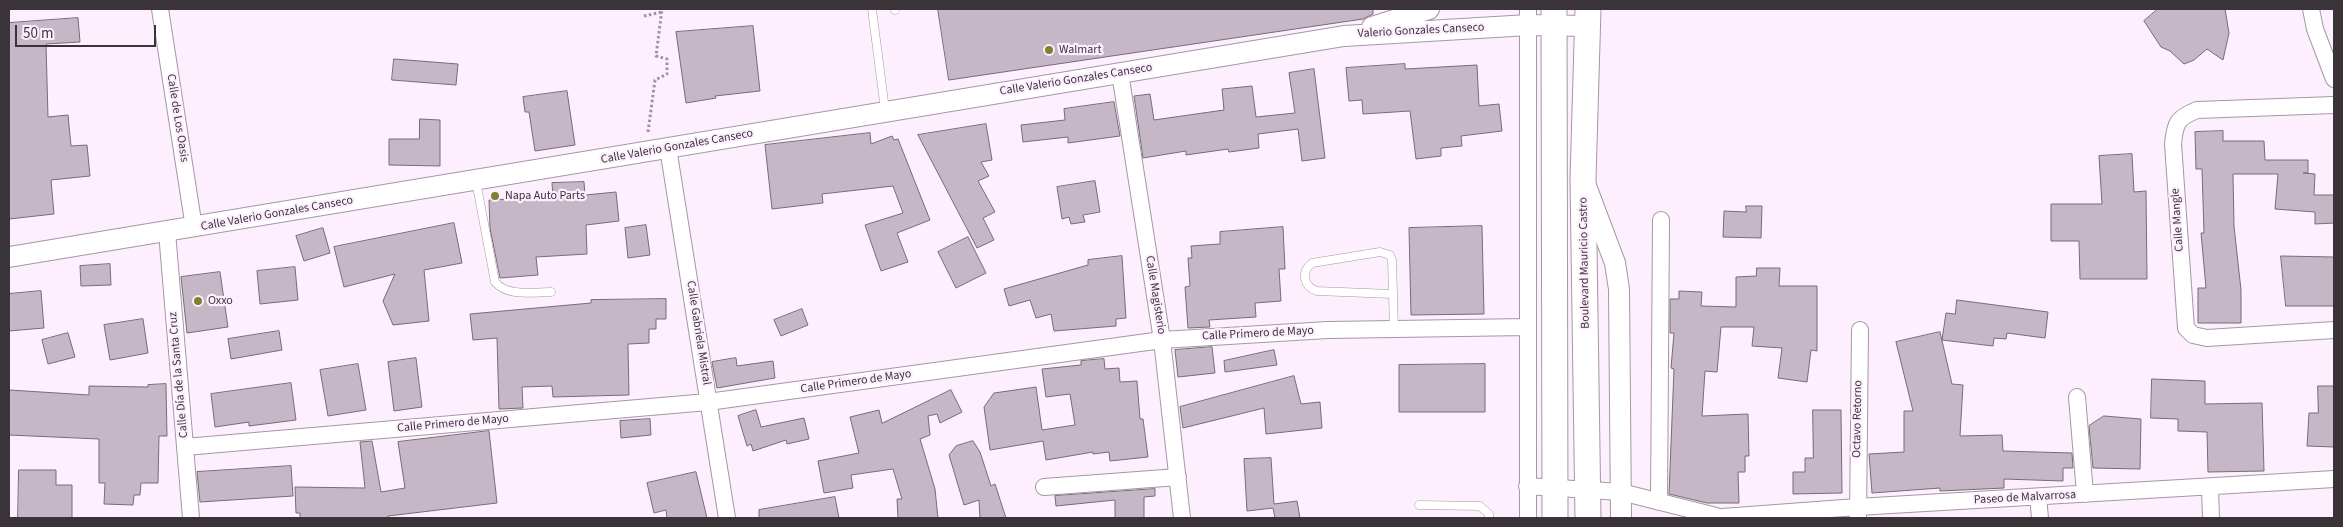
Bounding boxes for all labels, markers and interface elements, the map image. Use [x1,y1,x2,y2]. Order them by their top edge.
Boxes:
scale bar [18,15,159,47]
street label: Valerio Gonzales Canseco [1357,20,1485,42]
text: 50 m [23,23,53,44]
place label: Walmart [1059,43,1102,57]
marker: Walmart [1043,44,1055,56]
street label: Calle Valerio Gonzales Canseco [999,61,1153,99]
street label: Calle de Los Oasis [163,73,191,163]
street label: Calle Valerio Gonzales Canseco [600,127,754,167]
street label: Calle Mangle [2169,188,2187,252]
place label: Napa Auto Parts [505,189,585,203]
marker: Napa Auto Parts [489,190,501,202]
street label: Calle Valerio Gonzales Canseco [200,194,354,234]
street label: Boulevard Mauricio Castro [1577,197,1593,329]
street label: Calle Magisterio [1142,255,1168,335]
street label: Calle Gabriela Mistral [683,280,713,386]
place label: Oxxo [208,294,233,308]
marker: Oxxo [192,295,204,307]
street label: Calle Día de la Santa Cruz [166,311,192,439]
street label: Calle Primero de Mayo [1202,324,1314,344]
street label: Calle Primero de Mayo [800,367,912,397]
street label: Octavo Retorno [1850,380,1866,458]
street label: Calle Primero de Mayo [397,412,509,436]
street label: Paseo de Malvarrosa [1974,488,2076,508]

